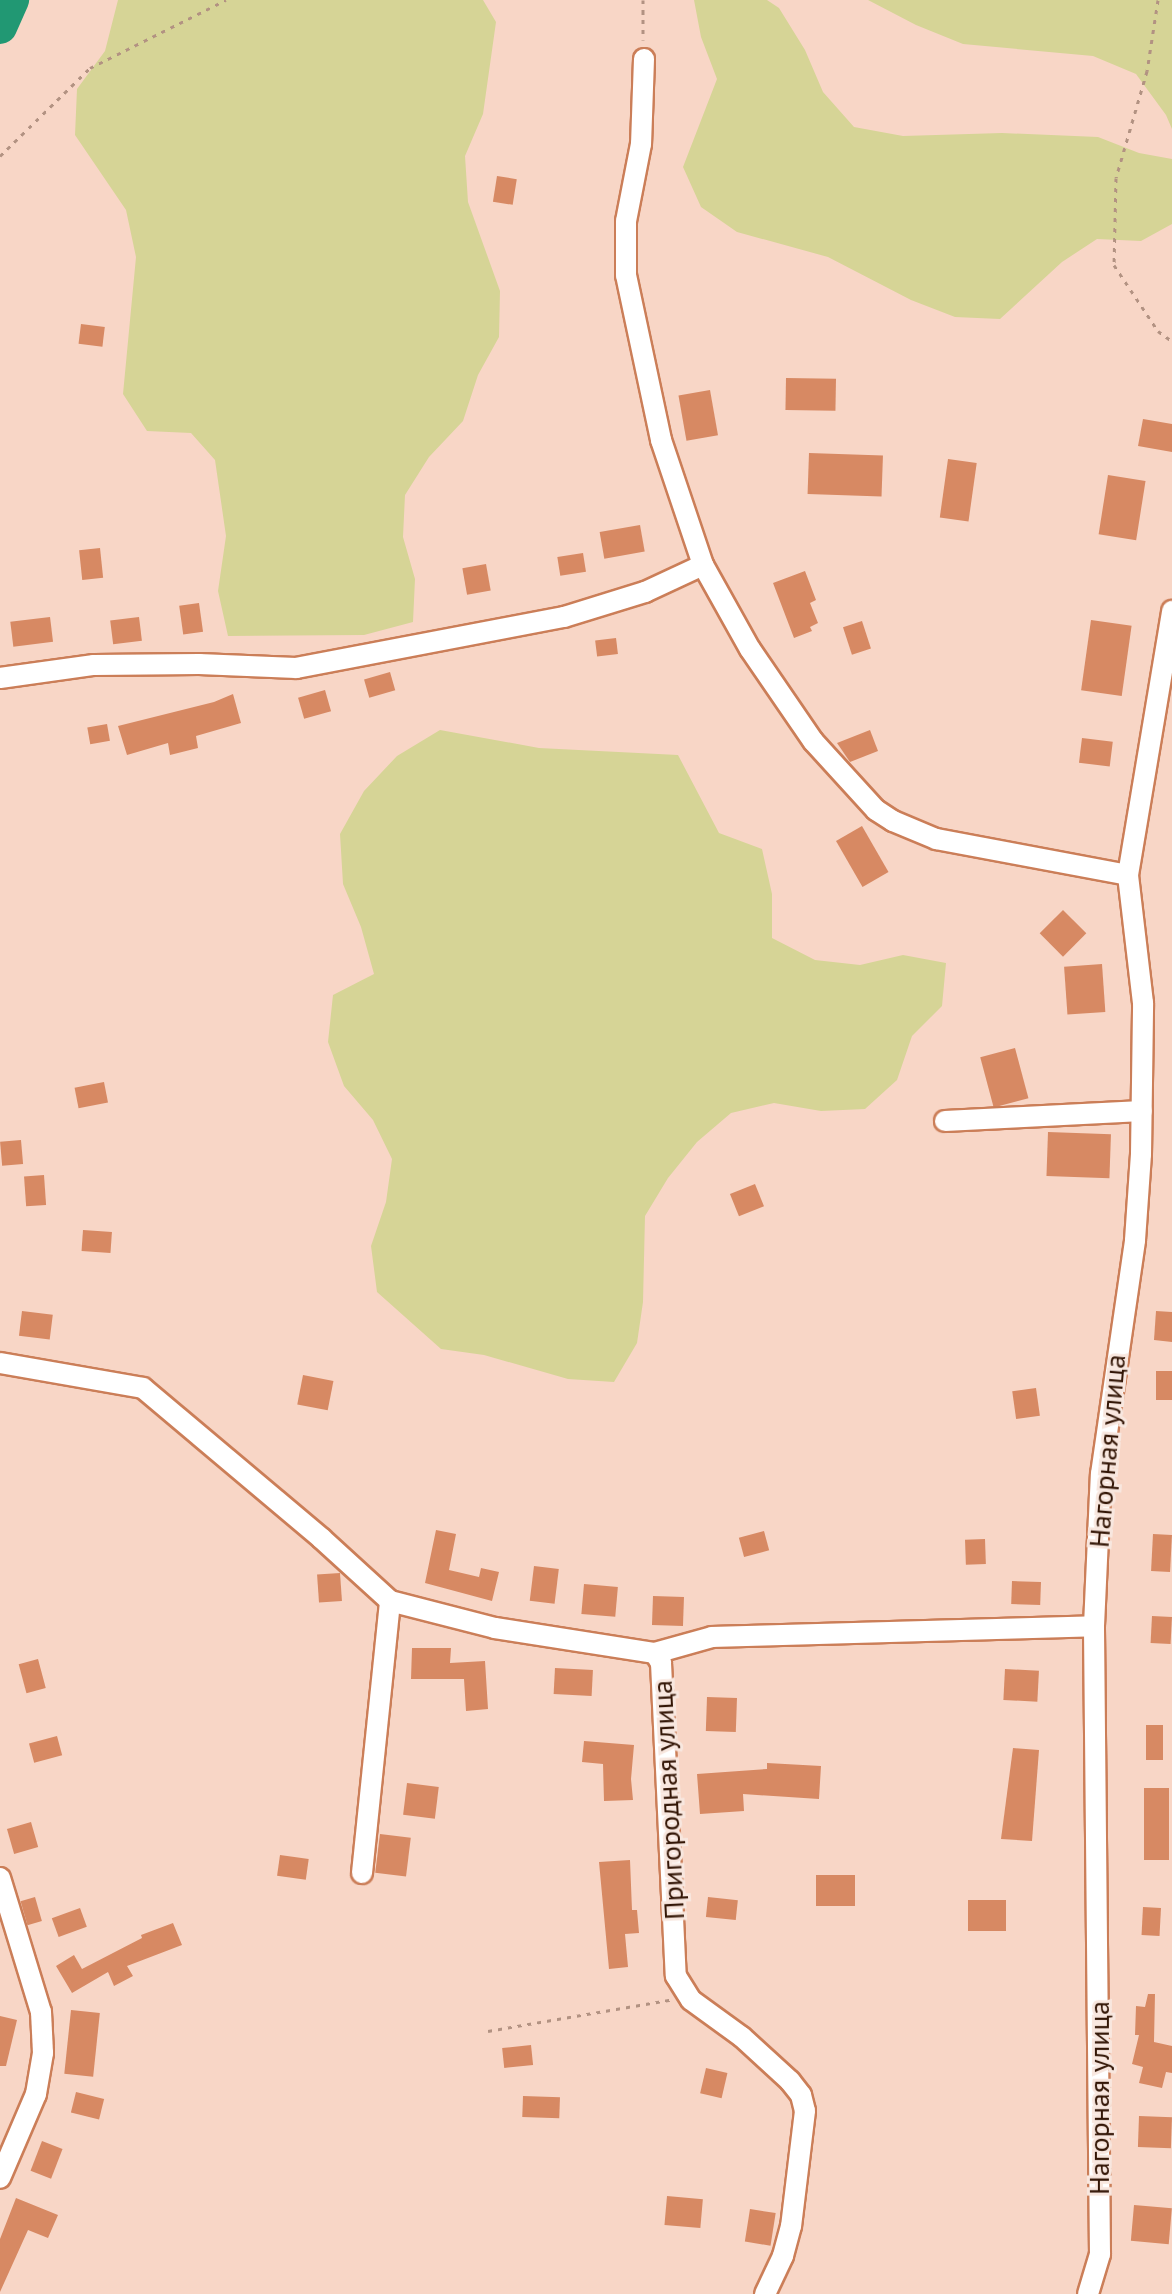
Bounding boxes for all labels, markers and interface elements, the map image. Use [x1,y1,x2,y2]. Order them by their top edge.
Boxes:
street label: Нагорная улица [1082,1353,1132,1549]
street label: Пригородная улица [645,1679,691,1921]
street label: Нагорная улица [1082,2001,1116,2195]

